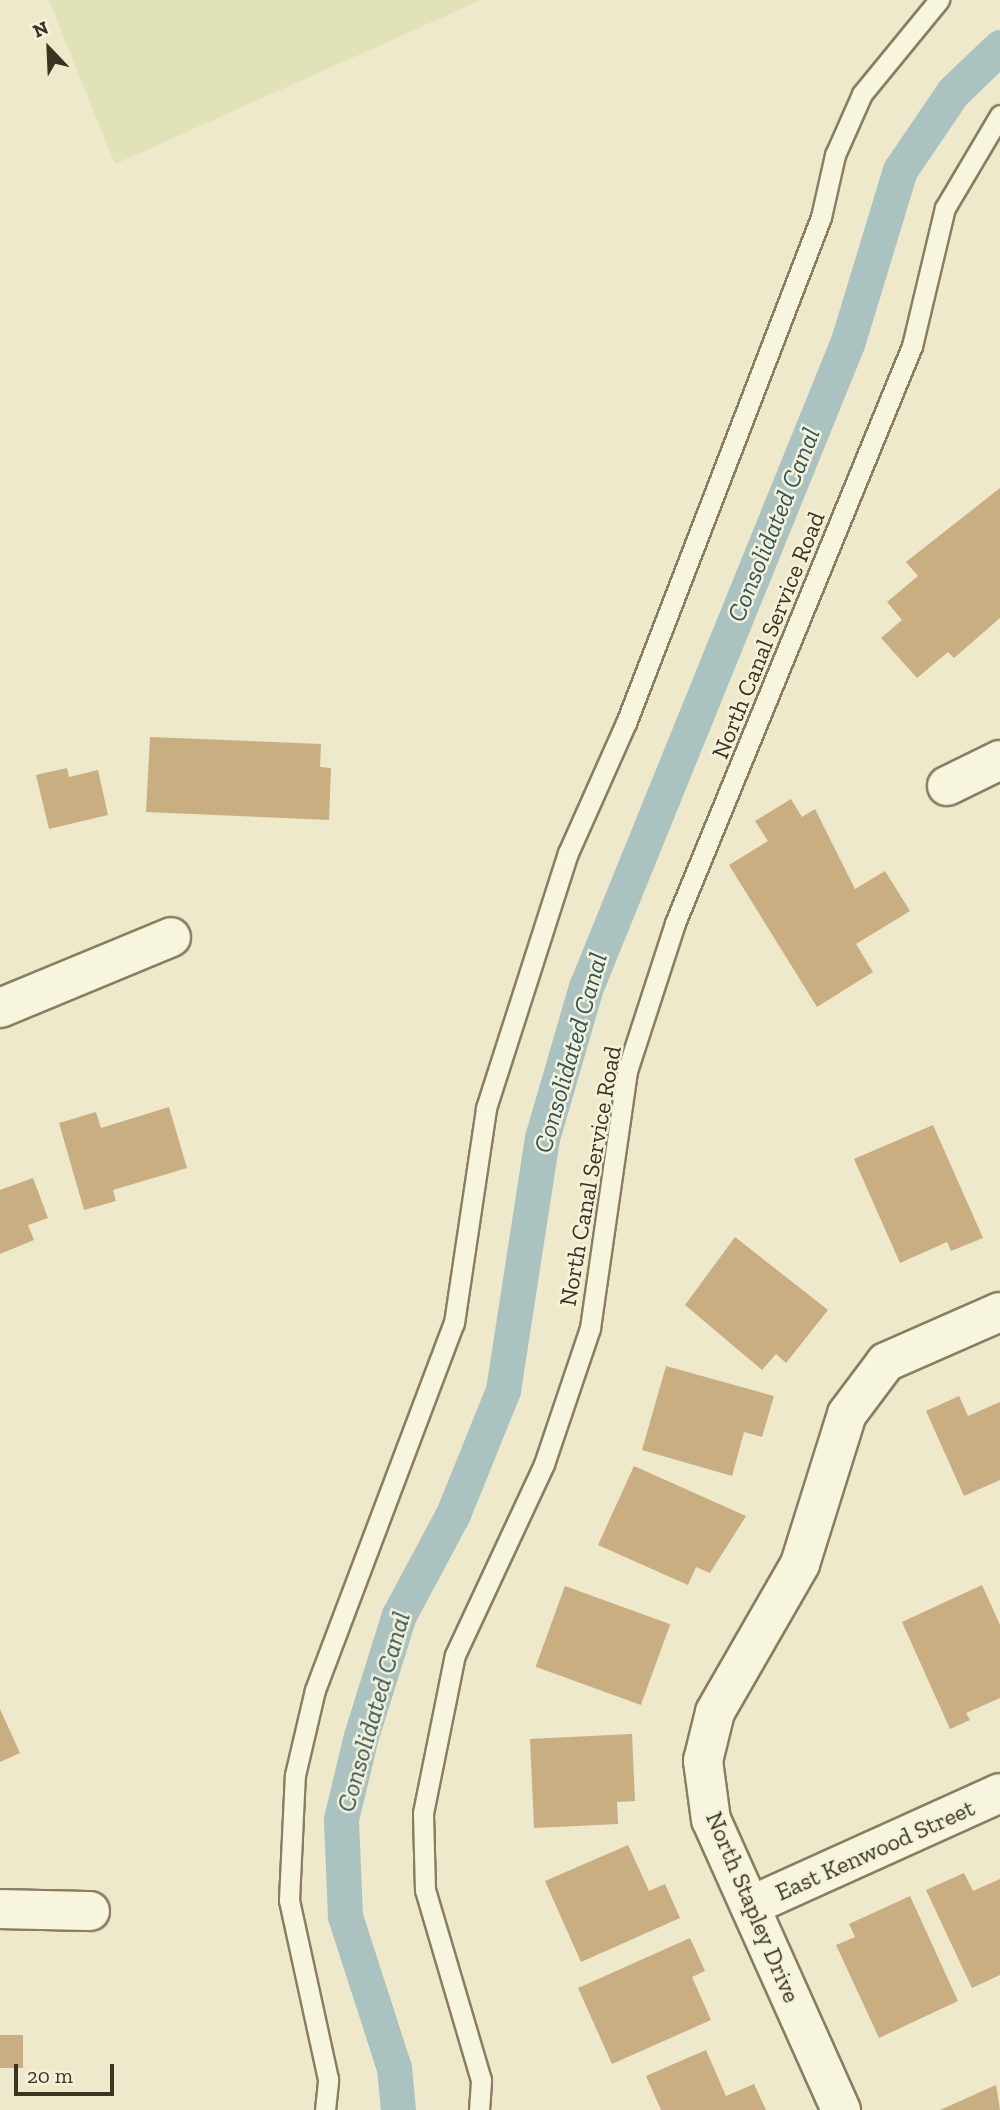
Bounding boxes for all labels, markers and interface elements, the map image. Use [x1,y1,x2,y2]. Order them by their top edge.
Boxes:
north arrow [14,14,84,84]
text: N [29,16,52,43]
water label: Consolidated Canal [721,423,827,627]
street label: North Canal Service Road [705,507,831,763]
water label: Consolidated Canal [528,949,614,1157]
street label: North Canal Service Road [553,1043,627,1309]
water label: Consolidated Canal [331,1608,417,1816]
street label: East Kenwood Street [771,1793,979,1907]
street label: North Stapley Drive [700,1807,806,2007]
scale bar [18,2050,117,2094]
text: 20 m [27,2063,73,2088]

